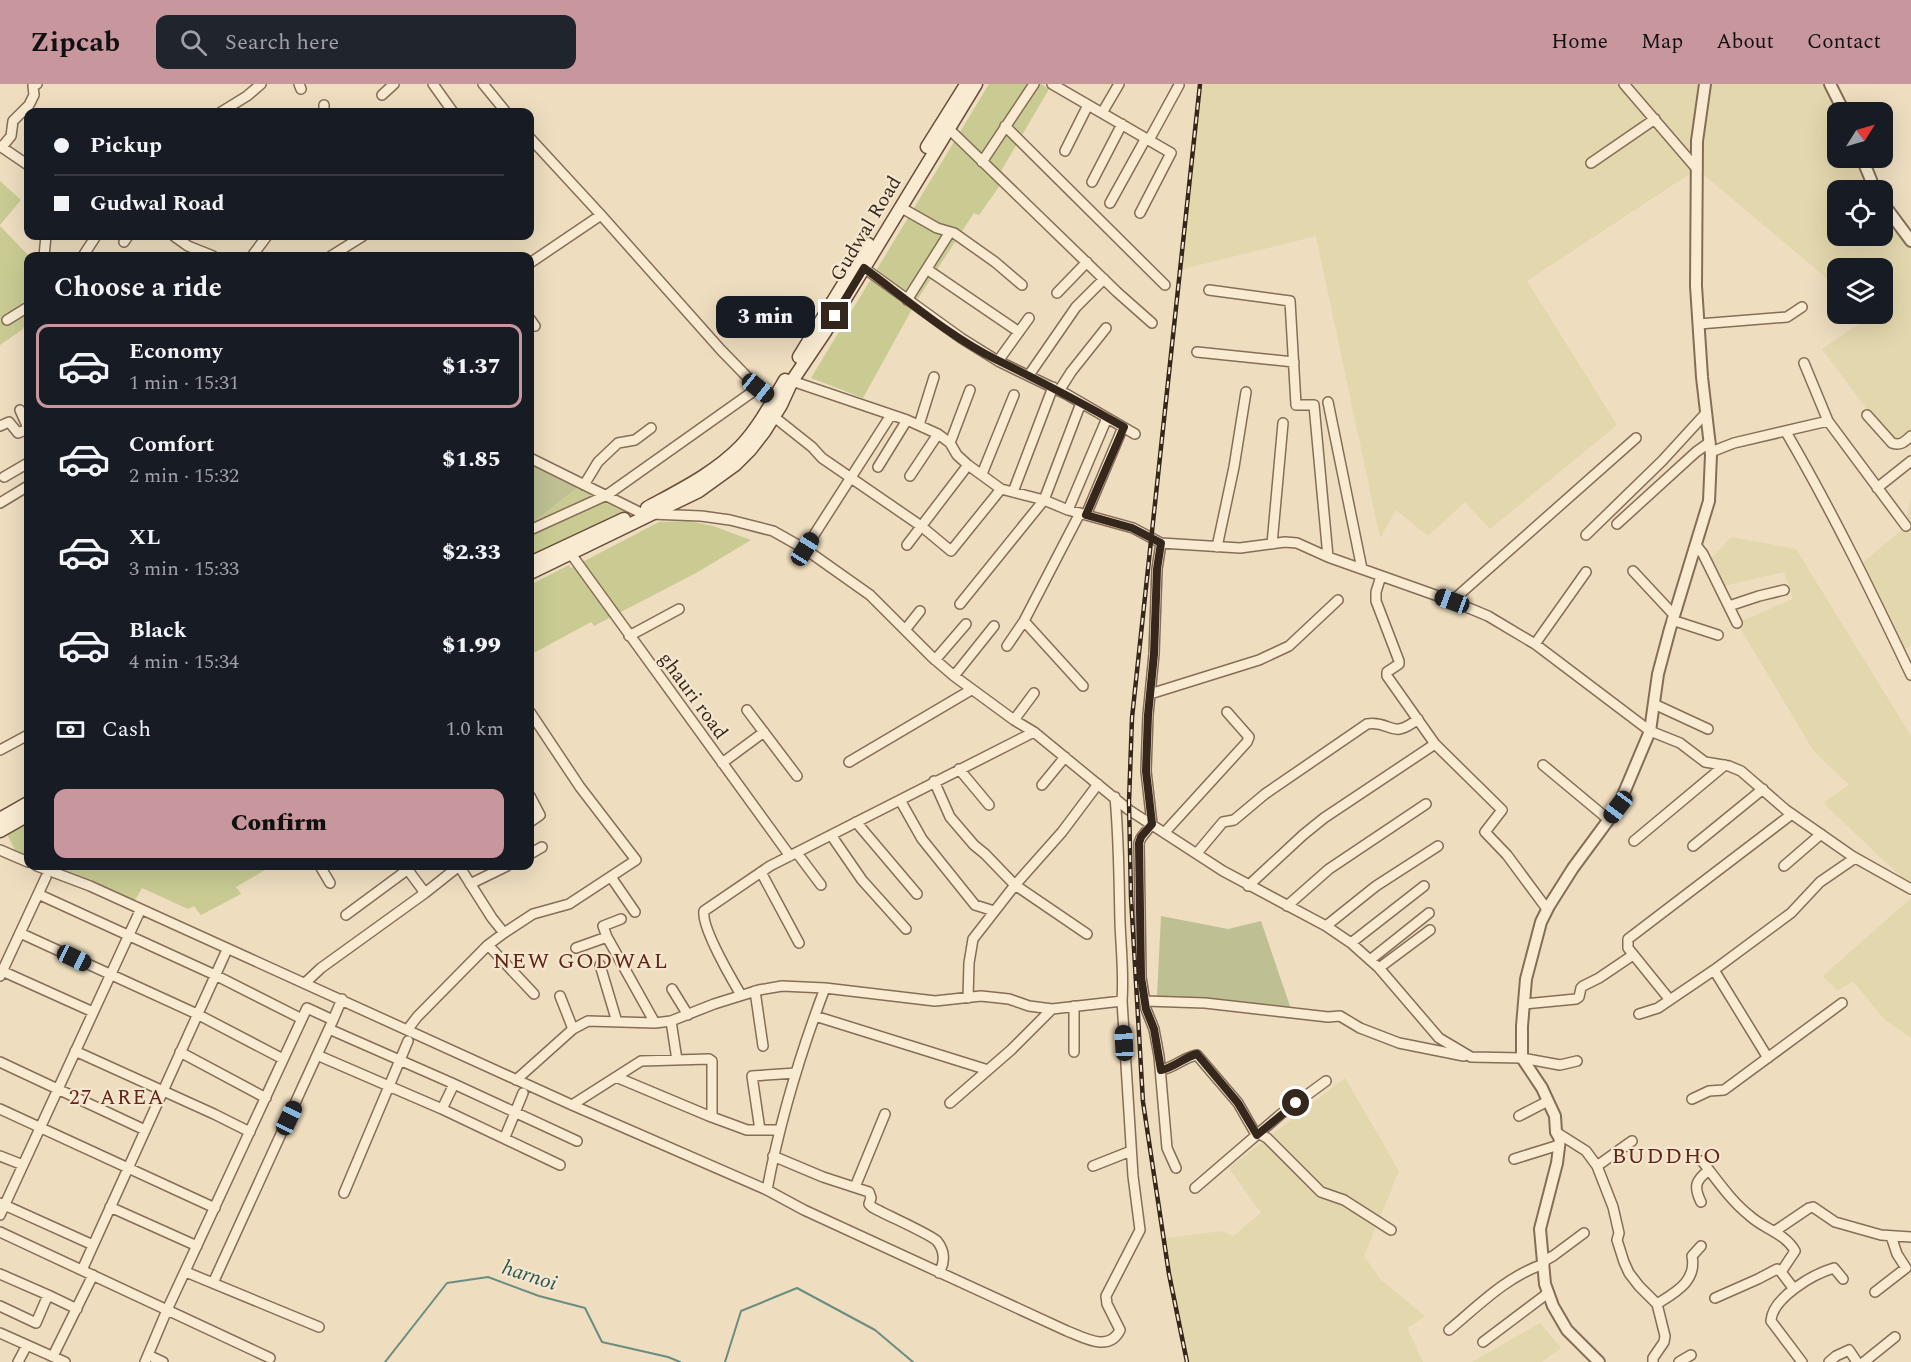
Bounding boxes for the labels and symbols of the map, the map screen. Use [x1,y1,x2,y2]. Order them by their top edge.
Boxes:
north arrow [1827,102,1893,168]
street label: Gudwal Road [822,170,909,287]
callout: 3 min [715,295,814,337]
route end [821,302,848,329]
car [738,370,778,406]
car [788,529,822,569]
car [1432,586,1472,616]
street label: ghauri road [651,645,735,746]
car [1600,787,1636,827]
car [54,942,94,974]
district label: NEW GODWAL [493,945,669,978]
car [1114,1025,1134,1061]
district label: 27 AREA [69,1082,165,1114]
route start [1282,1089,1309,1116]
car [273,1098,305,1138]
district label: BUDDHO [1612,1140,1722,1173]
water label: harnoi [498,1252,561,1300]

